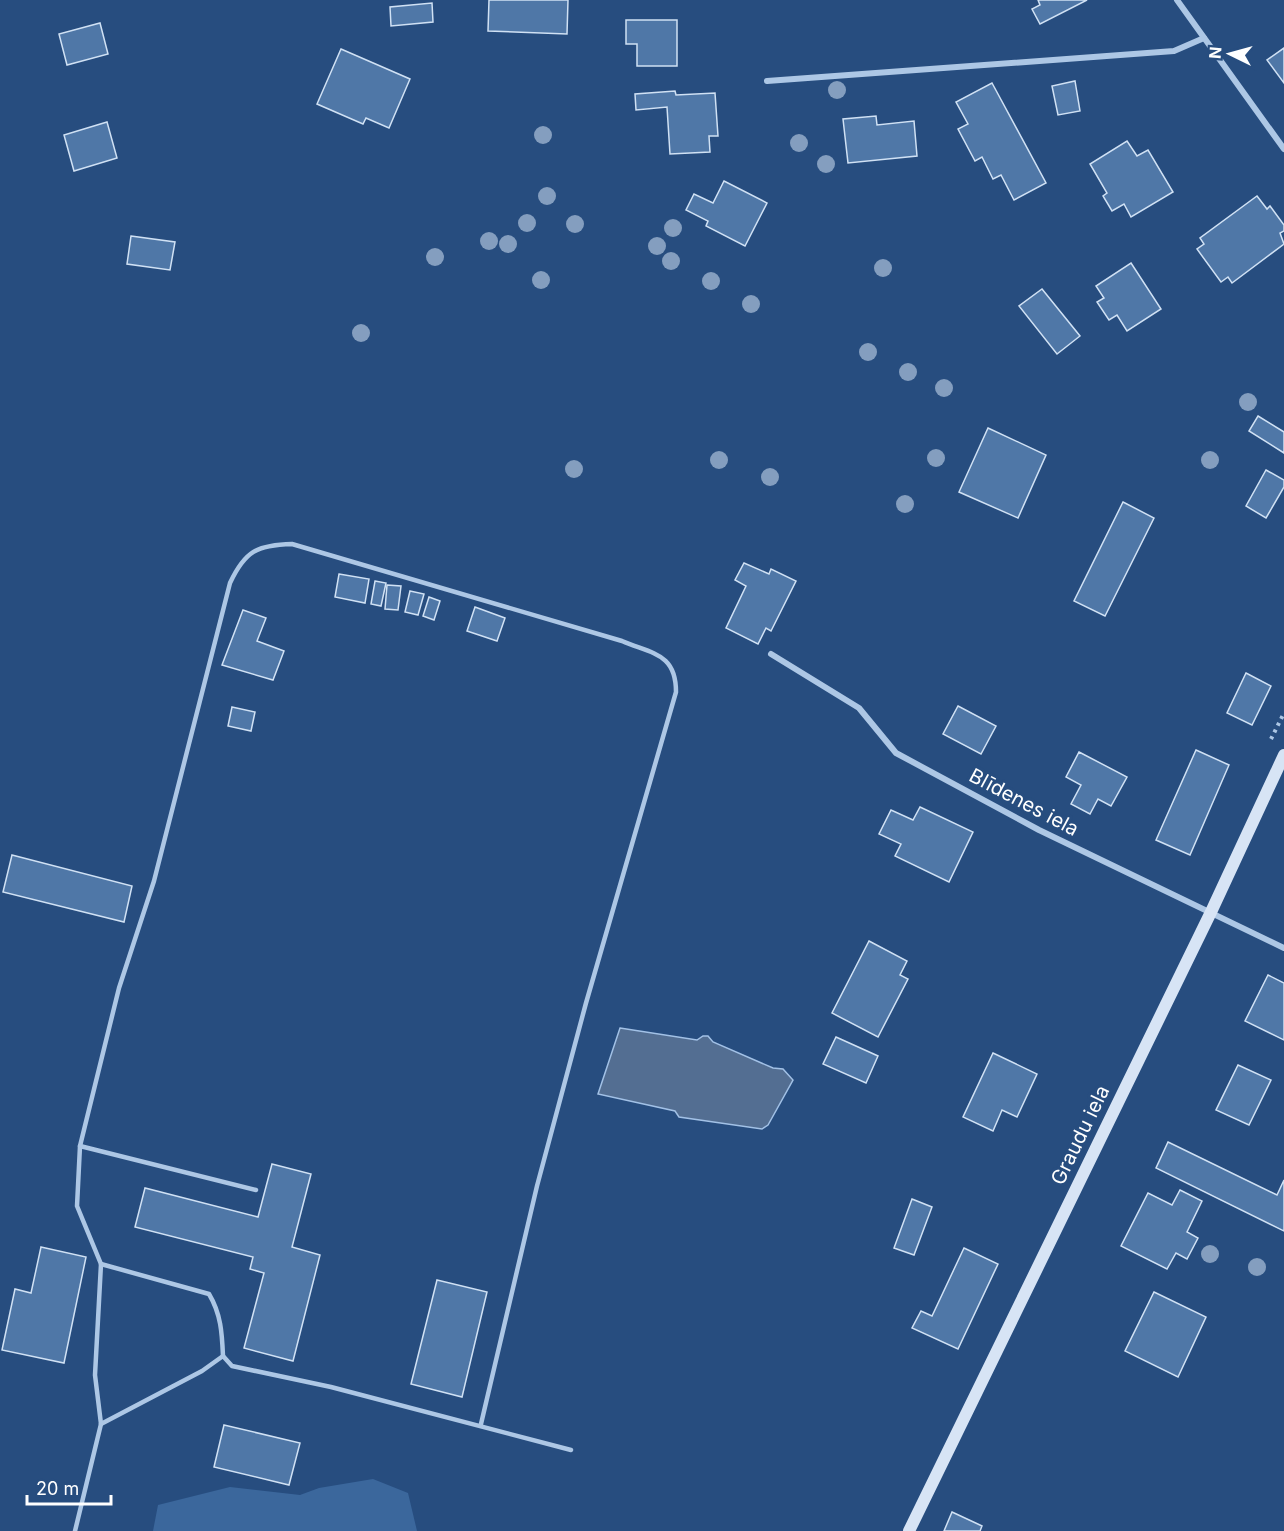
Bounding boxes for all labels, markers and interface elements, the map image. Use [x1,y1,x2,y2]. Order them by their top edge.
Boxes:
north arrow [1200,24,1260,84]
text: N [1205,46,1226,60]
street label: Blīdenes iela [965,763,1083,841]
street label: Graudu iela [1046,1081,1114,1189]
scale bar [27,1468,111,1506]
text: 20 m [36,1478,79,1499]

